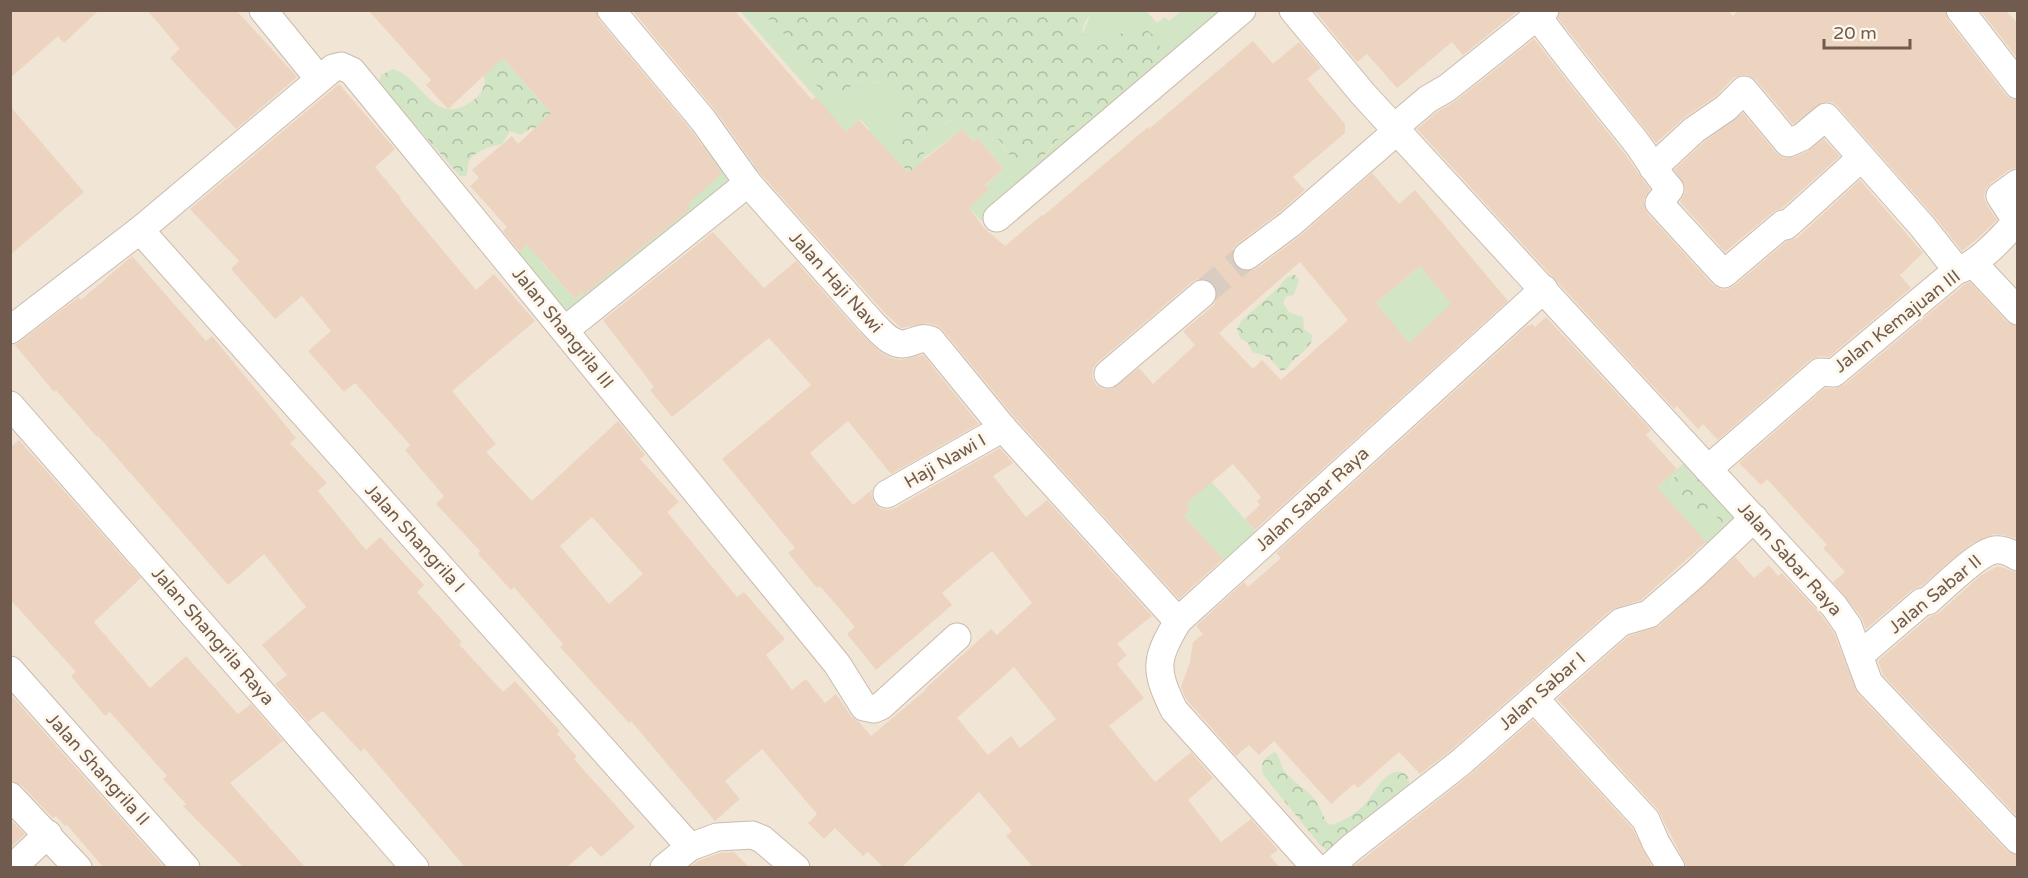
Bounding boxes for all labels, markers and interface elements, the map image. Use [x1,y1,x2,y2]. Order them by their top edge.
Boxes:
scale bar [1824,12,1910,50]
text: 20 m [1833,22,1877,44]
street label: Jalan Haji Nawi [785,227,887,337]
street label: Jalan Shangrila III [508,263,618,393]
street label: Jalan Kemajuan III [1829,265,1965,377]
street label: Haji Nawi I [900,429,990,493]
street label: Jalan Sabar Raya [1251,442,1373,556]
street label: Jalan Shangrila I [360,479,470,597]
street label: Jalan Sabar Raya [1733,498,1847,620]
street label: Jalan Sabar II [1884,550,1986,638]
street label: Jalan Shangrila Raya [147,562,279,710]
street label: Jalan Sabar I [1494,647,1590,735]
street label: Jalan Shangrila II [42,708,154,830]

